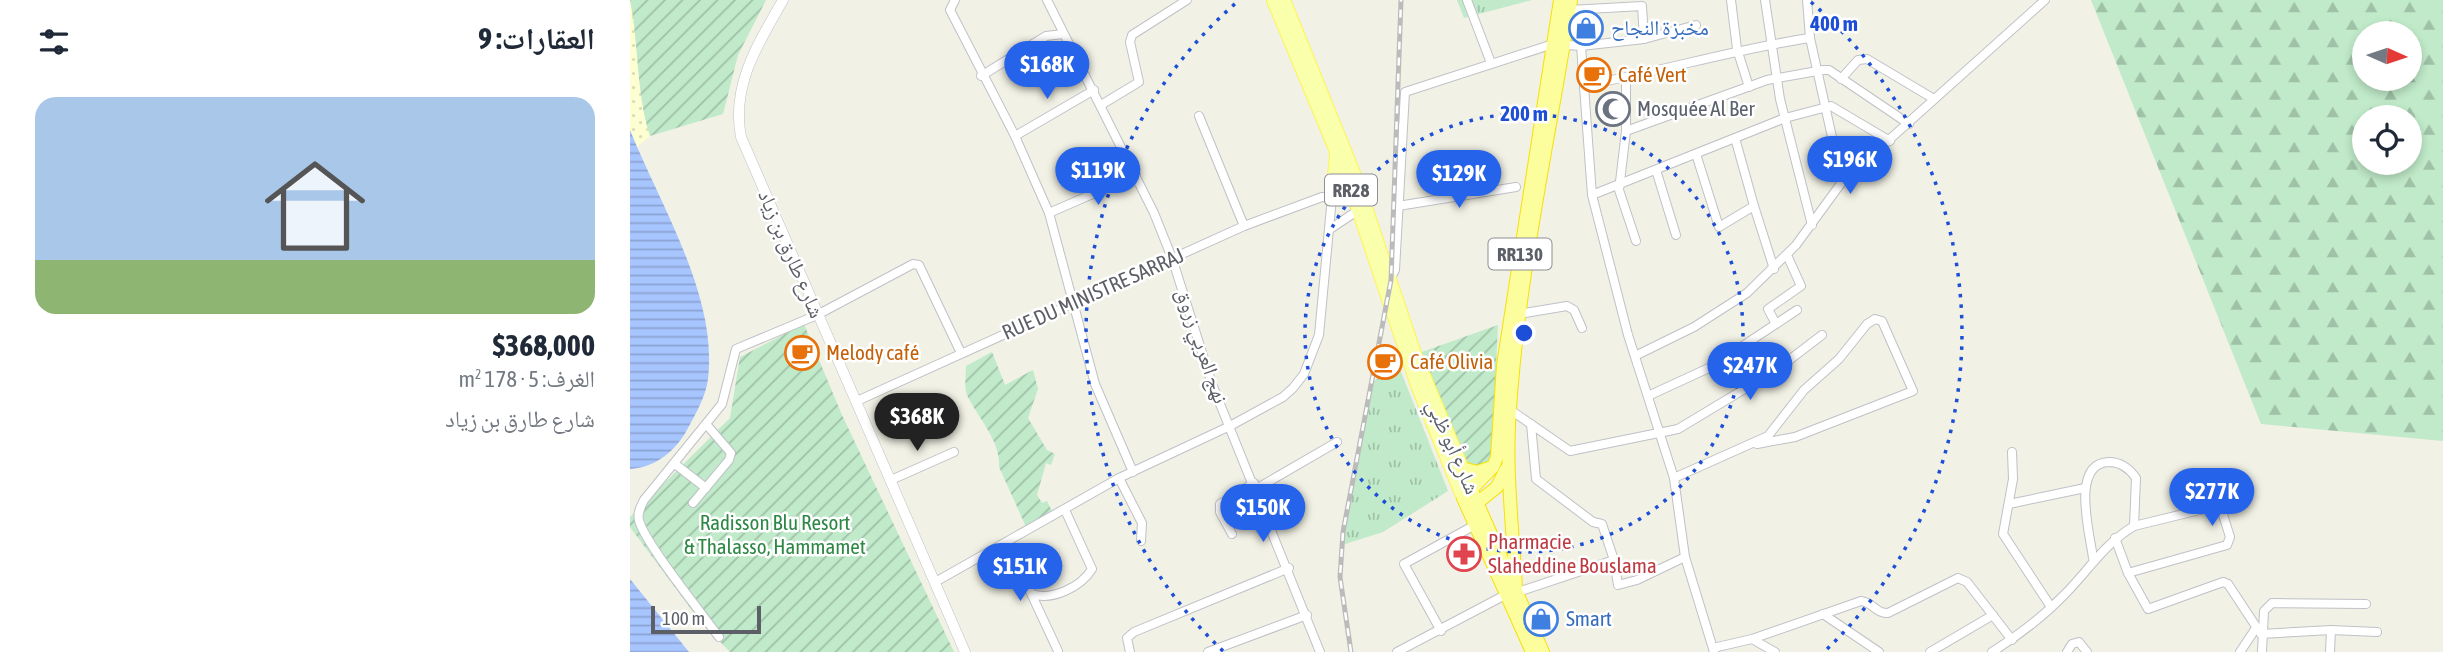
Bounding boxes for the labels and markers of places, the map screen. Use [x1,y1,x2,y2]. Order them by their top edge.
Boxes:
shop icon: مخبزة النجاح [1567,9,1605,47]
place label: مخبزة النجاح [1611,15,1709,41]
pin: $168K [998,42,1096,101]
cafe icon: Café Vert [1575,56,1613,94]
place label: Café Vert [1618,62,1687,86]
mosque icon: Mosquée Al Ber [1594,90,1632,128]
place label: Mosquée Al Ber [1637,96,1756,120]
pin: $196K [1801,136,1899,196]
pin: $119K [1049,148,1147,207]
pin: $129K [1410,150,1508,210]
centre of rings [1512,321,1536,345]
cafe icon: Melody café [783,334,821,372]
place label: Melody café [826,340,919,364]
pin: $247K [1701,342,1799,402]
cafe icon: Café Olivia [1366,343,1404,381]
place label: Café Olivia [1410,349,1493,373]
pin: $368K [868,393,966,453]
pin: $277K [2163,468,2261,528]
pin: $150K [1214,484,1312,544]
place label: Pharmacie Slaheddine Bouslama [1488,529,1657,577]
pharmacy icon: Pharmacie Slaheddine Bouslama [1445,535,1483,573]
pin: $151K [971,544,1069,603]
shop icon: Smart [1522,600,1560,638]
place label: Smart [1566,606,1612,630]

